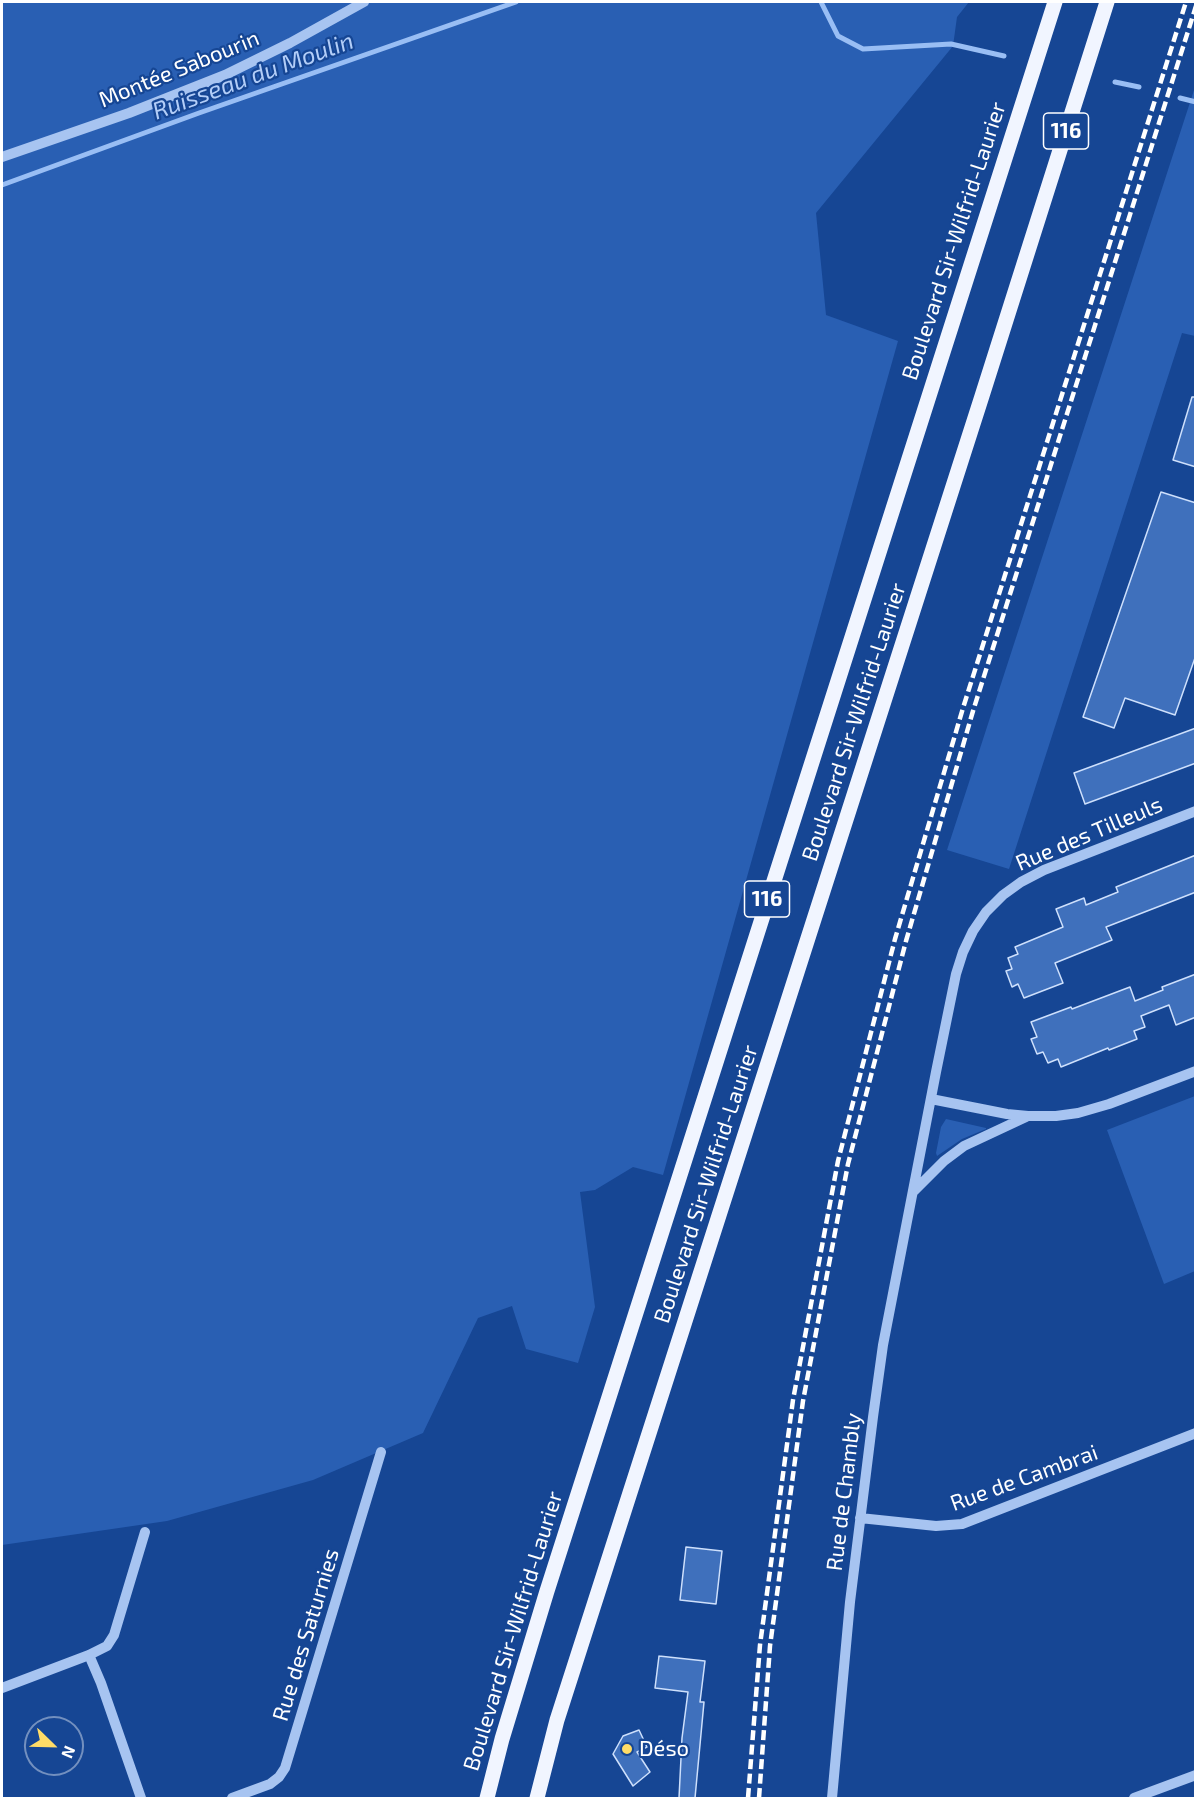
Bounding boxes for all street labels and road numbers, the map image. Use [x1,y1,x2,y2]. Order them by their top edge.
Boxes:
street label: Montée Sabourin [95,25,263,113]
street label: Boulevard Sir-Wilfrid-Laurier [897,99,1011,383]
road number: 116 [1044,113,1088,149]
street label: Boulevard Sir-Wilfrid-Laurier [797,580,911,864]
street label: Rue des Tilleuls [1012,791,1166,877]
road number: 116 [744,881,789,917]
street label: Boulevard Sir-Wilfrid-Laurier [649,1042,763,1326]
street label: Rue de Chambly [821,1411,867,1573]
street label: Rue de Cambrai [947,1439,1101,1517]
street label: Boulevard Sir-Wilfrid-Laurier [458,1488,568,1774]
street label: Rue des Saturnies [267,1546,345,1724]

